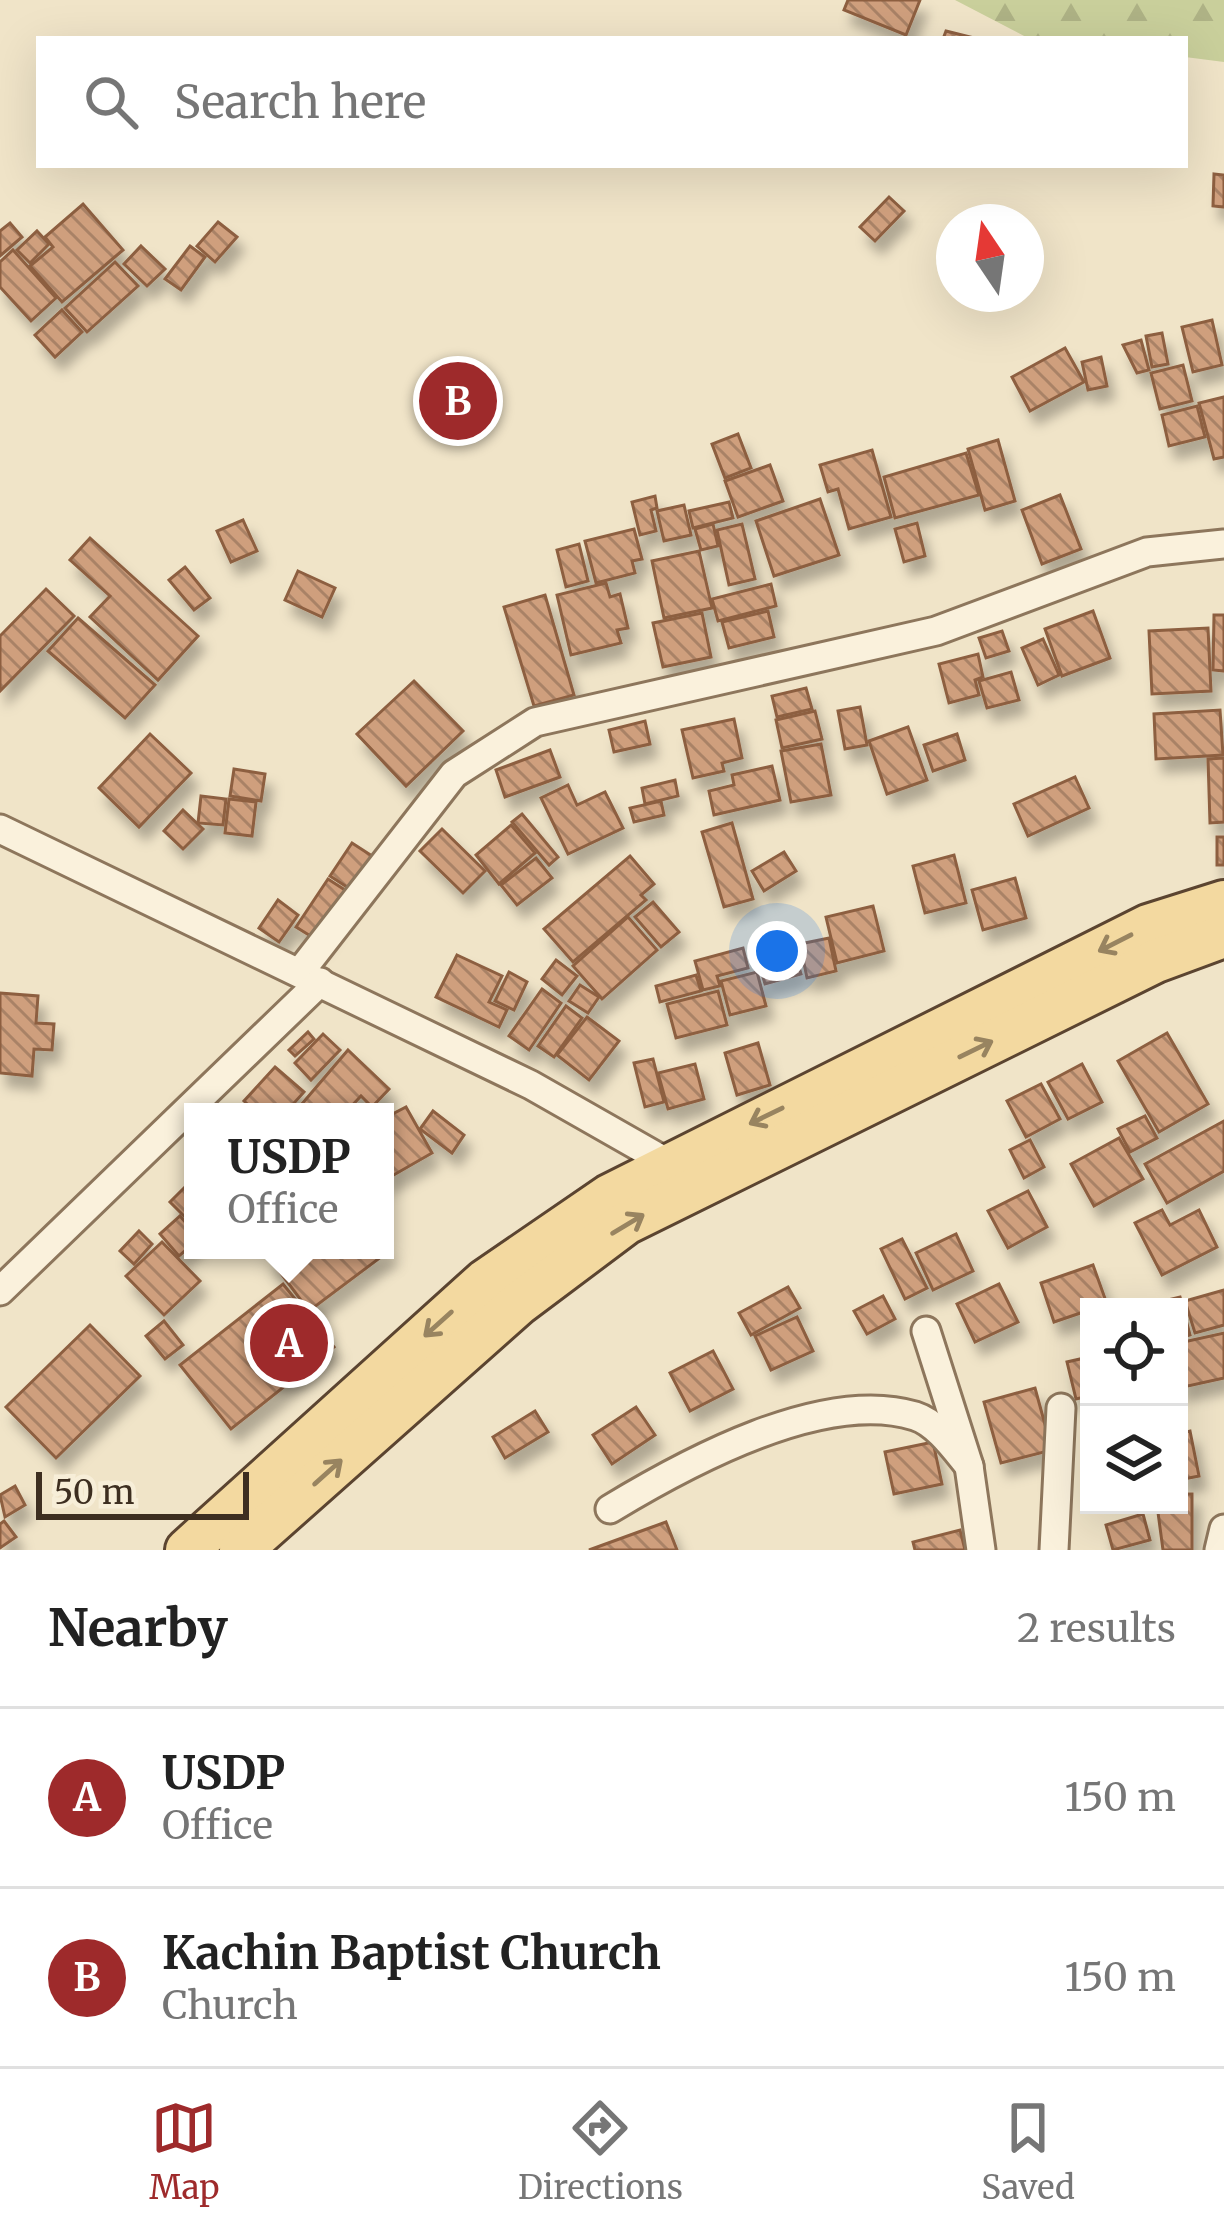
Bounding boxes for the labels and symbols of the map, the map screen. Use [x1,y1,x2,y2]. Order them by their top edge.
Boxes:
north arrow [936,204,1044,312]
pin: B [419,356,497,446]
your location [747,921,807,981]
one-way arrow [1098,933,1134,956]
one-way arrow [958,1037,994,1059]
one-way arrow [749,1106,784,1129]
one-way arrow [610,1212,644,1236]
pin: A [250,1298,328,1388]
one-way arrow [423,1310,453,1337]
one-way arrow [312,1459,343,1486]
scale bar [36,1466,249,1519]

